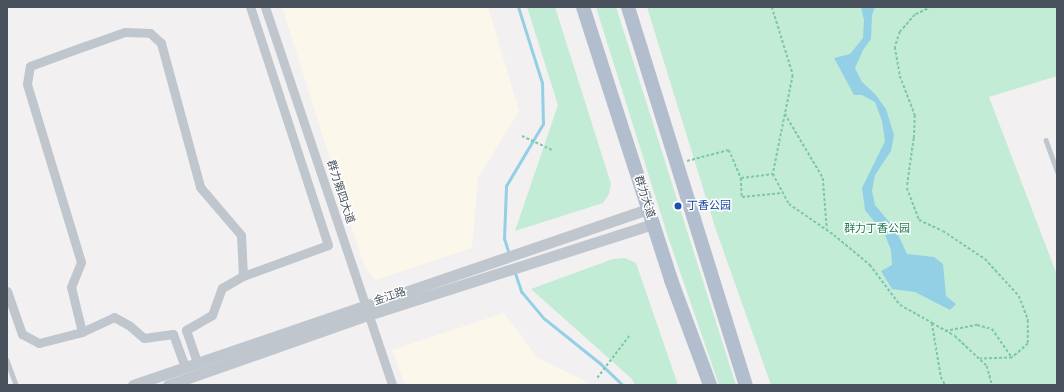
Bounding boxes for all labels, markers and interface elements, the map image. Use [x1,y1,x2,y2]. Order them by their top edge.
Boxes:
street label: 群力第四大道 [324,159,356,225]
street label: 群力大道 [631,174,657,220]
place label: 丁香公园 [687,199,731,213]
marker: 丁香公园 [672,200,684,212]
park label: 群力丁香公园 [844,222,910,236]
street label: 金江路 [372,286,408,308]

